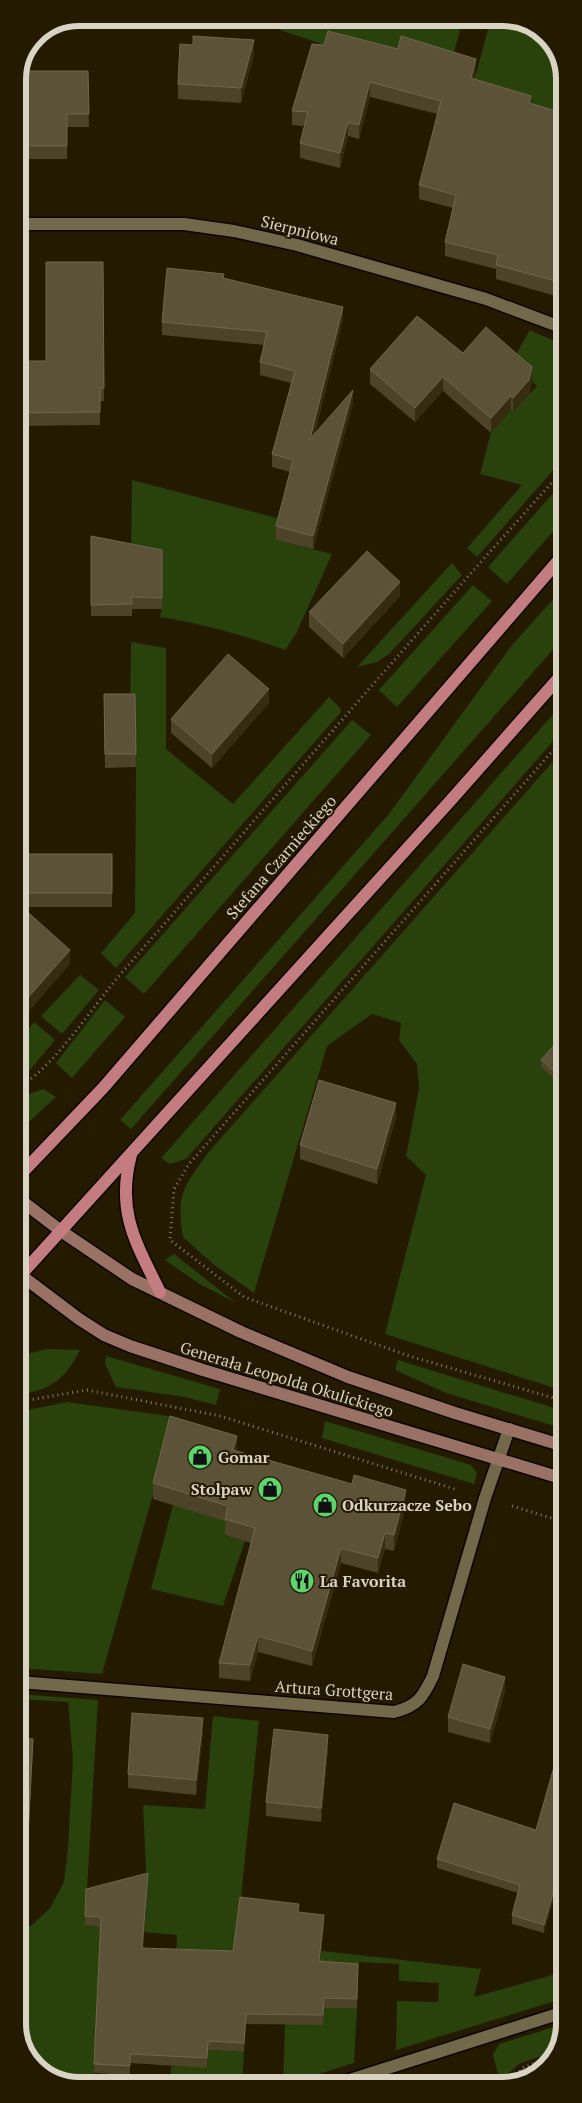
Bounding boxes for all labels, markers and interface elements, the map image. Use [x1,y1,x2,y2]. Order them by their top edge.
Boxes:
street label: Sierpniowa [259,210,341,250]
street label: Stefana Czarnieckiego [221,790,341,924]
street label: Generała Leopolda Okulickiego [178,1336,397,1422]
shop icon: Gomar [187,1444,213,1470]
place label: Gomar [218,1446,270,1468]
shop icon: Stolpaw [257,1476,283,1502]
place label: Stolpaw [191,1478,252,1500]
shop icon: Odkurzacze Sebo [312,1492,338,1518]
place label: Odkurzacze Sebo [342,1494,472,1516]
restaurant icon: La Favorita [289,1568,315,1594]
place label: La Favorita [320,1570,406,1592]
street label: Artura Grottgera [274,1675,394,1705]

